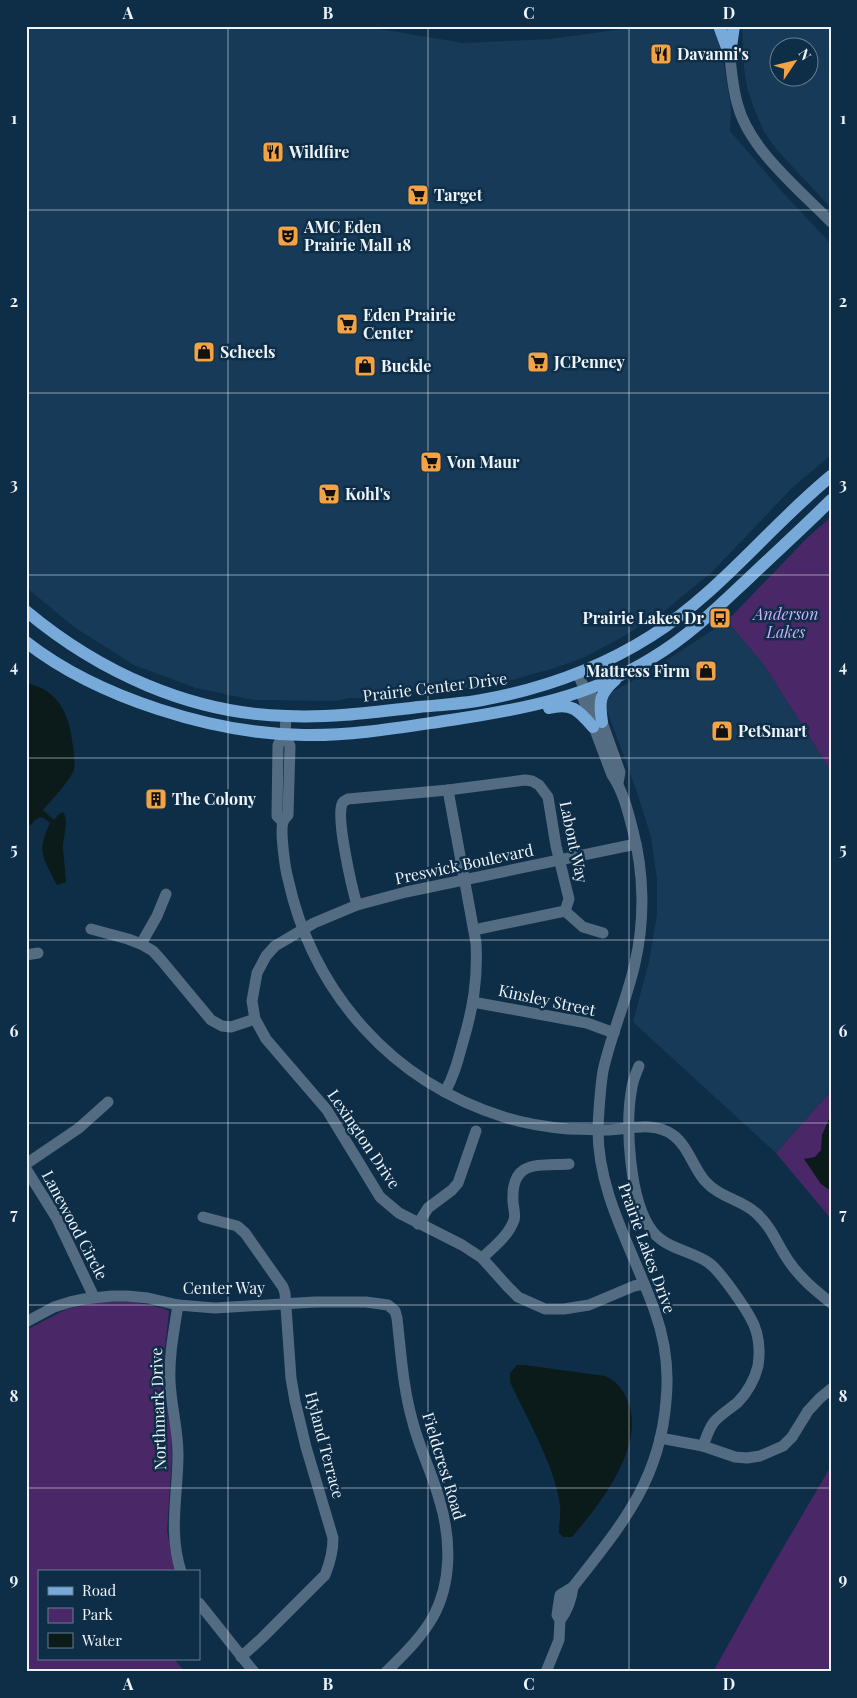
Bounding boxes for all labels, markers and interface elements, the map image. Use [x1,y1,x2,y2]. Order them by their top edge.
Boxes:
text: A [122,2,134,23]
text: B [323,2,334,23]
text: C [523,2,535,23]
text: D [723,2,735,23]
north arrow [770,38,820,88]
restaurant icon: Davanni's [649,42,673,66]
place label: Davanni's [677,43,749,64]
text: N [794,45,816,64]
text: 1 [11,107,17,128]
text: 1 [840,107,846,128]
restaurant icon: Wildfire [261,140,285,164]
place label: Wildfire [288,141,349,162]
supermarket icon: Target [406,183,430,207]
place label: Target [434,184,483,205]
place label: AMC Eden Prairie Mall 18 [303,216,411,255]
theatre icon: AMC Eden Prairie Mall 18 [276,224,300,248]
text: 2 [10,290,18,311]
text: 2 [839,290,847,311]
place label: Eden Prairie Center [363,304,456,343]
supermarket icon: Eden Prairie Center [335,312,359,336]
shop icon: Scheels [192,340,216,364]
place label: Scheels [220,341,276,362]
supermarket icon: JCPenney [526,350,550,374]
place label: JCPenney [553,351,625,372]
shop icon: Buckle [353,354,377,378]
place label: Buckle [381,355,431,376]
supermarket icon: Von Maur [419,450,443,474]
place label: Von Maur [446,451,520,472]
text: 3 [10,473,18,494]
text: 3 [839,473,847,494]
supermarket icon: Kohl's [317,482,341,506]
place label: Kohl's [345,483,390,504]
park label: Anderson Lakes [752,603,818,642]
bus stop icon: Prairie Lakes Dr [708,606,732,630]
place label: Prairie Lakes Dr [583,607,705,628]
text: 4 [10,655,18,676]
text: 4 [839,655,847,676]
shop icon: Mattress Firm [694,659,718,683]
place label: Mattress Firm [586,660,691,681]
street label: Prairie Center Drive [362,667,508,706]
shop icon: PetSmart [710,719,734,743]
place label: PetSmart [738,720,807,741]
building icon: The Colony [144,787,168,811]
place label: The Colony [172,788,257,809]
street label: Labont Way [556,799,593,885]
text: 5 [10,838,18,859]
text: 5 [839,838,847,859]
street label: Preswick Boulevard [393,839,535,888]
street label: Kinsley Street [497,979,598,1020]
text: 6 [10,1020,19,1041]
text: 6 [839,1020,848,1041]
street label: Lexington Drive [323,1085,405,1192]
street label: Lanewood Circle [38,1167,113,1283]
street label: Prairie Lakes Drive [614,1180,681,1316]
text: 7 [10,1203,18,1224]
text: 7 [839,1203,847,1224]
street label: Center Way [183,1277,265,1298]
street label: Northmark Drive [145,1347,170,1471]
text: 8 [10,1385,19,1406]
text: 8 [839,1385,848,1406]
street label: Hyland Terrace [301,1389,350,1501]
street label: Fieldcrest Road [418,1410,471,1522]
text: 9 [10,1568,19,1589]
text: 9 [839,1568,848,1589]
legend [38,1570,200,1660]
text: Road [82,1580,116,1600]
text: Park [82,1604,114,1624]
text: Water [81,1630,122,1650]
text: A [122,1673,134,1694]
text: B [323,1673,334,1694]
text: C [523,1673,535,1694]
text: D [723,1673,735,1694]

